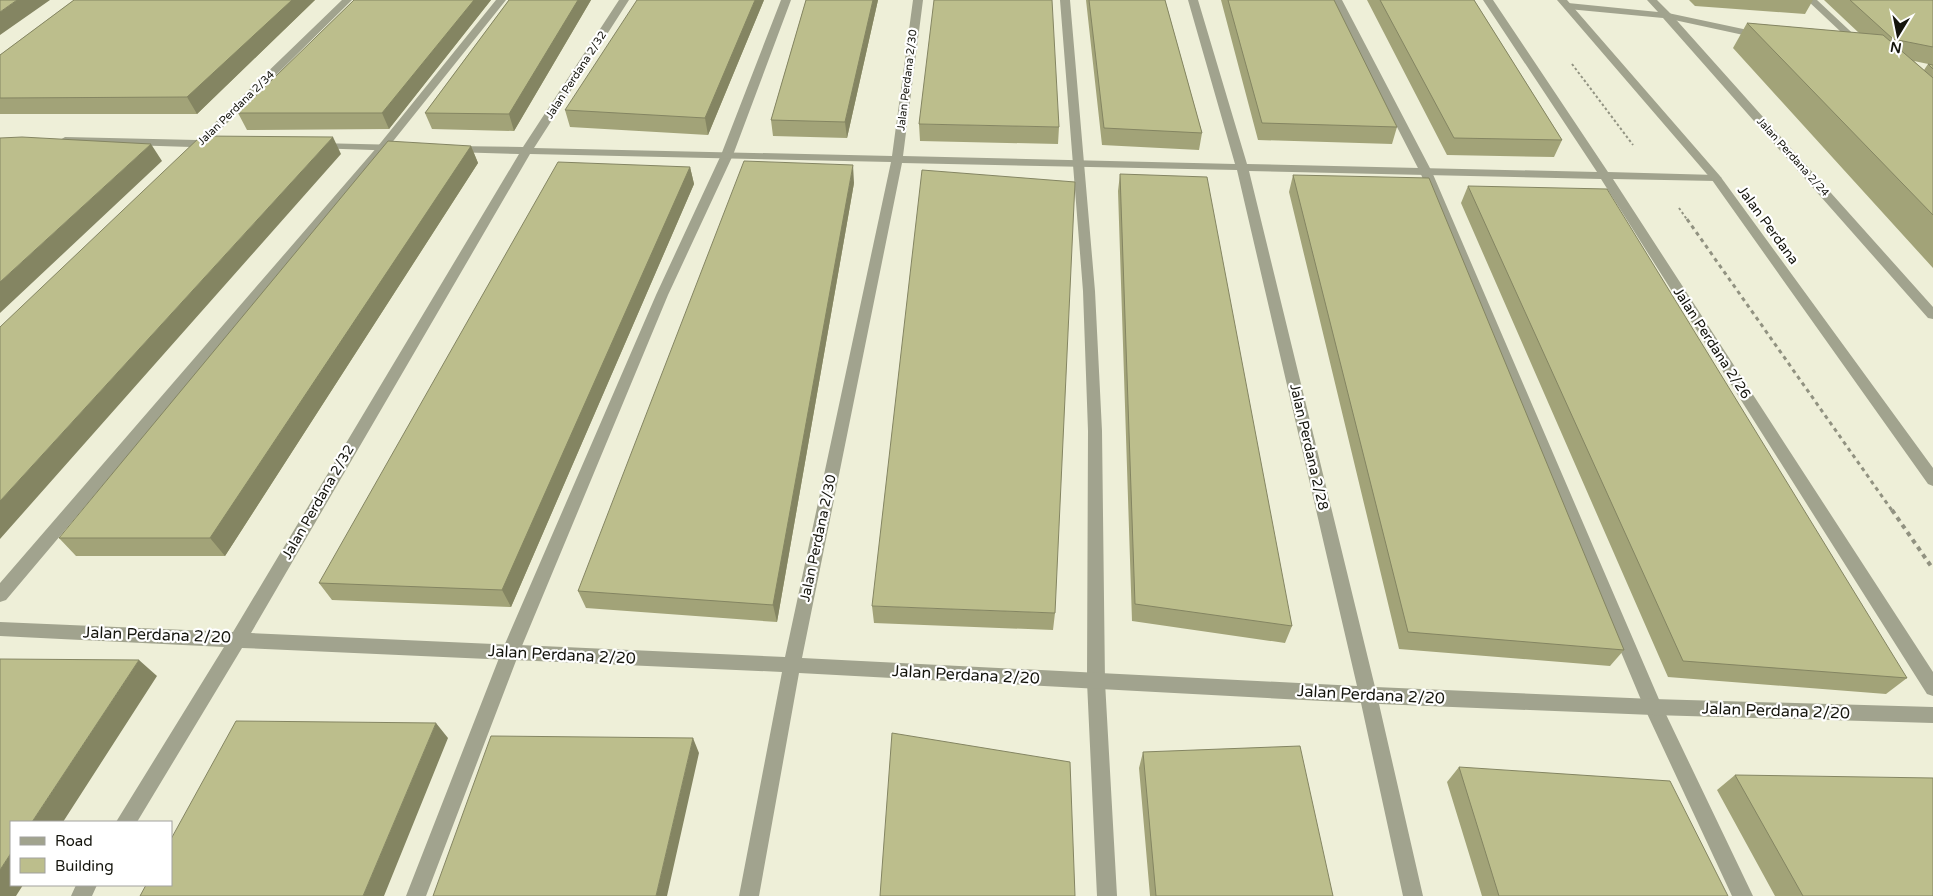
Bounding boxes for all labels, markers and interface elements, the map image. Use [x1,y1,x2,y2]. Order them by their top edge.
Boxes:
north arrow [1873,10,1923,60]
street label: Jalan Perdana 2/32 [543,29,609,121]
street label: Jalan Perdana 2/30 [894,29,920,131]
text: N [1889,38,1903,57]
street label: Jalan Perdana 2/34 [195,68,277,148]
street label: Jalan Perdana 2/24 [1754,115,1832,199]
street label: Jalan Perdana [1734,182,1802,268]
street label: Jalan Perdana 2/26 [1670,284,1755,402]
street label: Jalan Perdana 2/28 [1286,382,1332,512]
street label: Jalan Perdana 2/32 [278,442,358,562]
street label: Jalan Perdana 2/30 [796,473,840,603]
street label: Jalan Perdana 2/20 [83,622,231,648]
street label: Jalan Perdana 2/20 [488,641,636,669]
street label: Jalan Perdana 2/20 [892,661,1040,689]
street label: Jalan Perdana 2/20 [1297,681,1445,709]
street label: Jalan Perdana 2/20 [1702,698,1850,724]
legend [10,821,172,886]
text: Road [55,832,93,850]
text: Building [55,857,114,875]

